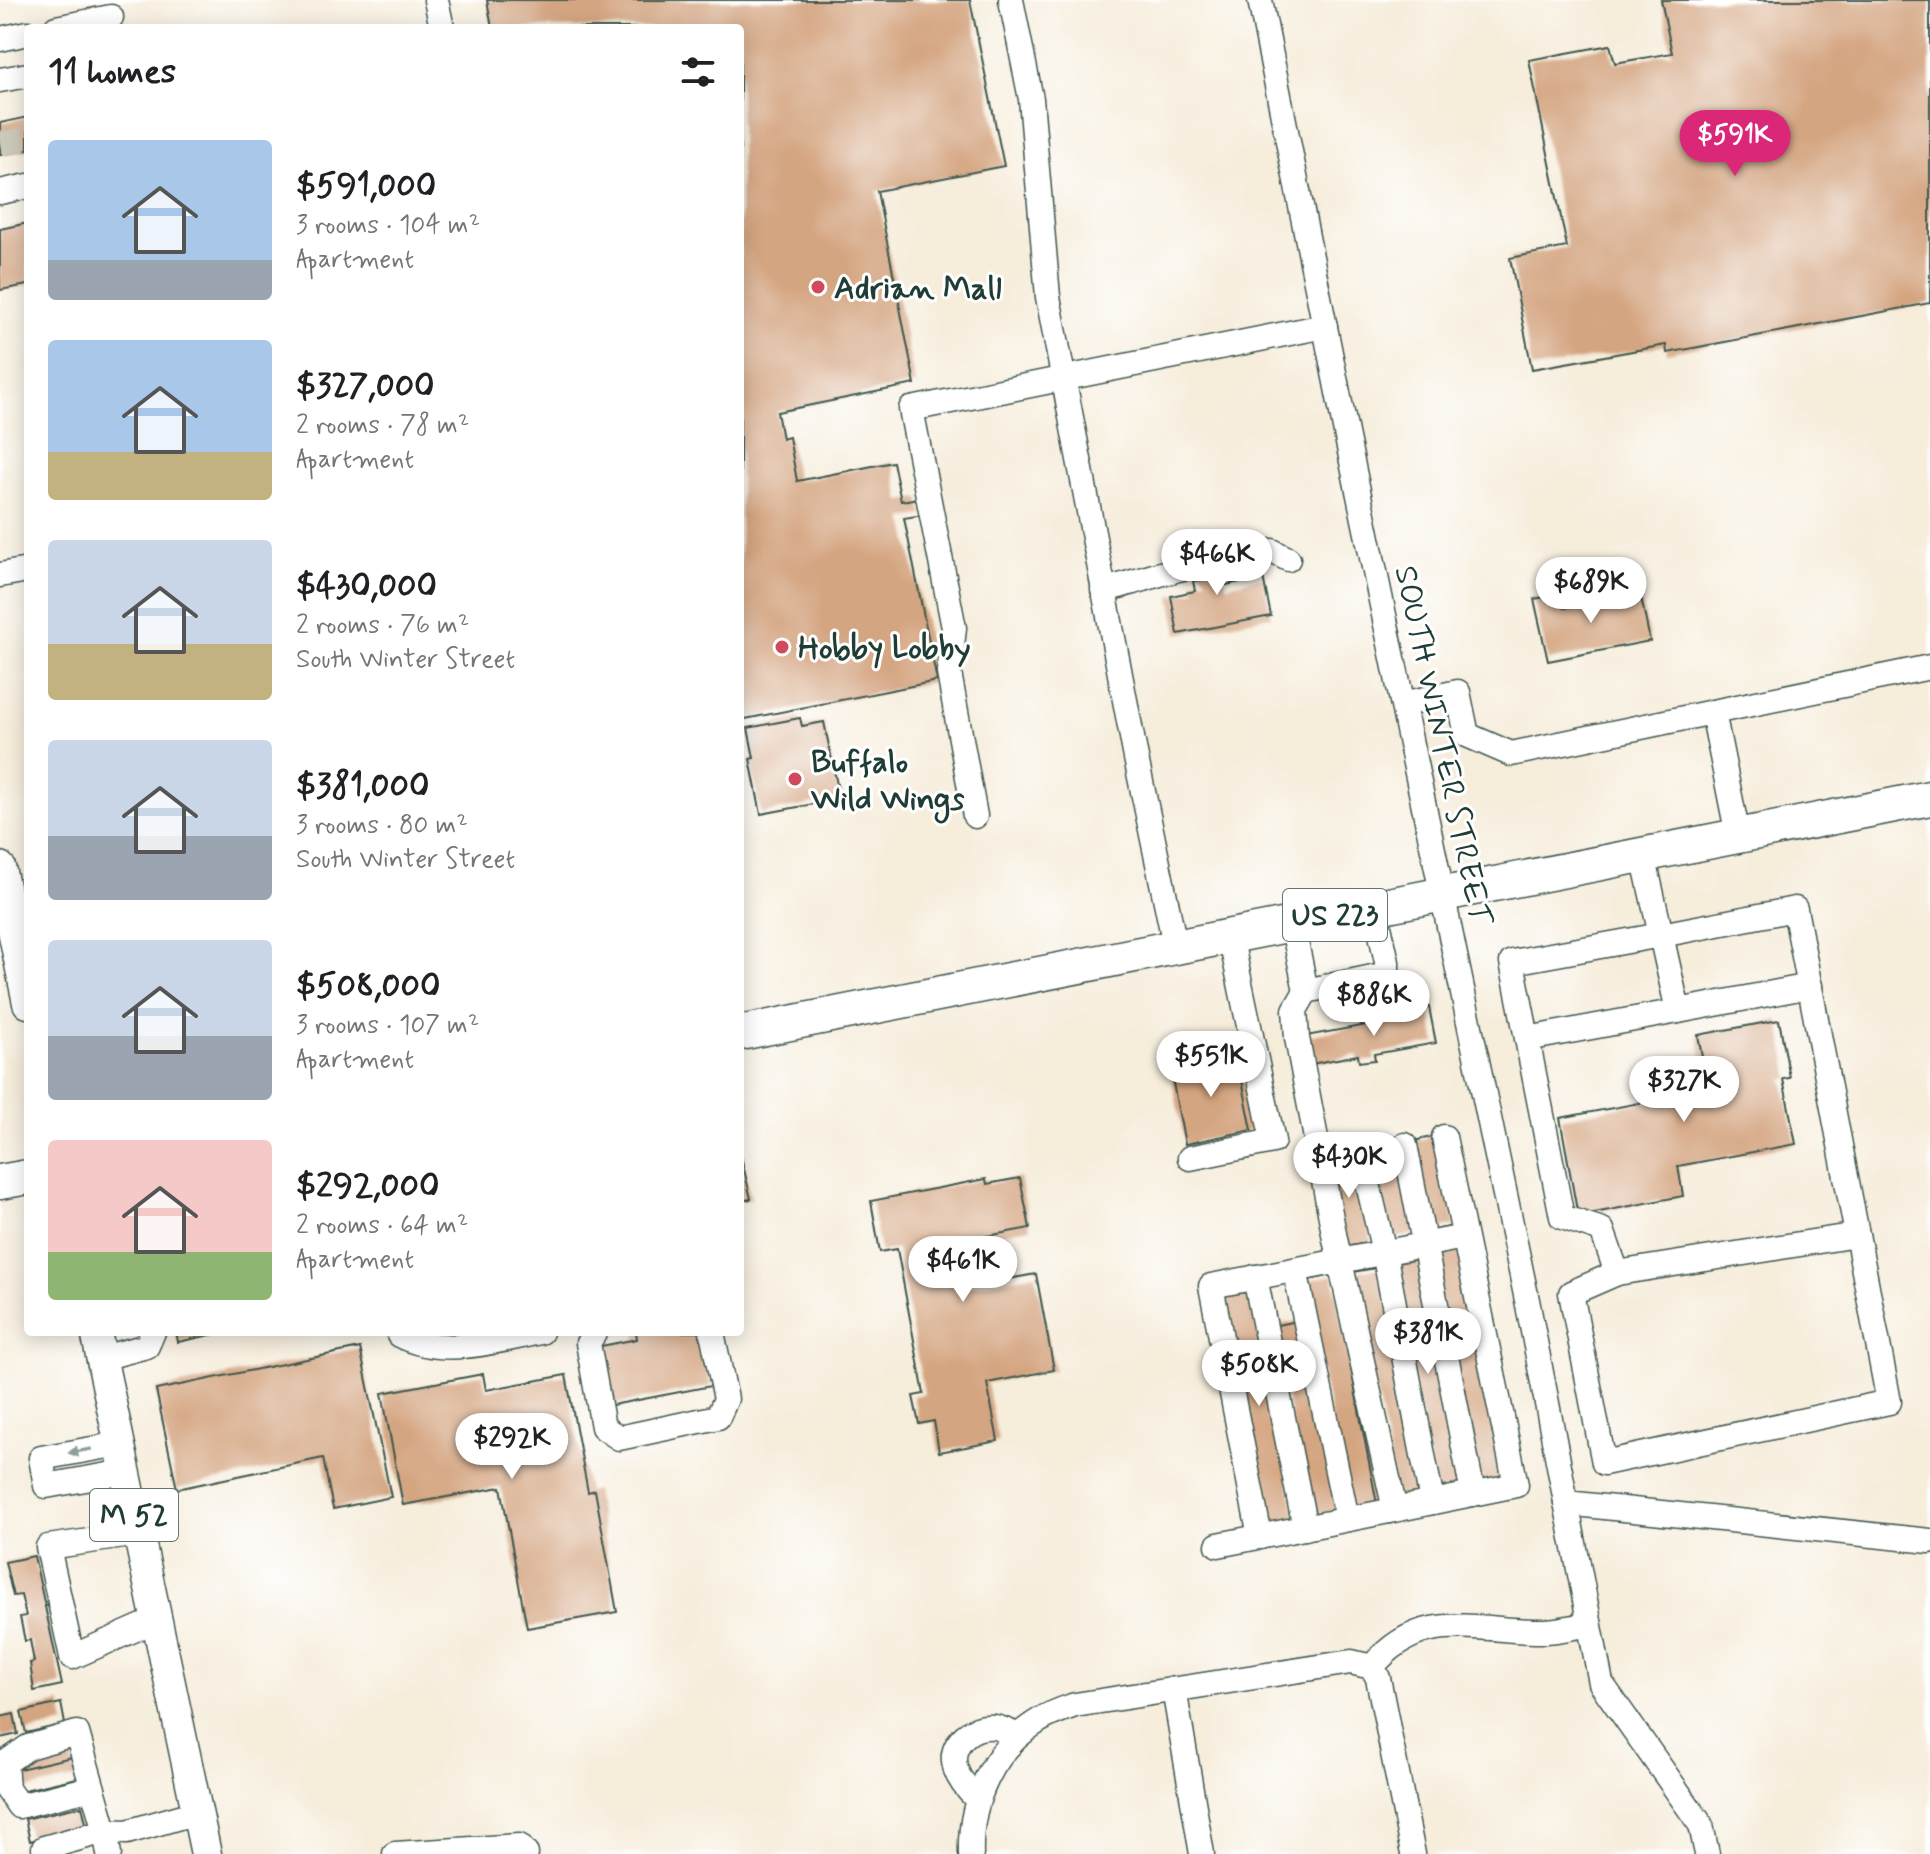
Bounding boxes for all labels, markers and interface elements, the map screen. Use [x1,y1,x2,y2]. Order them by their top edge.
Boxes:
text: 11 homes [48,50,176,95]
icon: filters [676,50,720,94]
pin: $591K [1679,110,1791,178]
text: $591K [1698,119,1772,153]
text: $591,000 [296,164,436,209]
icon: home [112,172,208,268]
text: 3 rooms · 104 m² [296,209,480,243]
text: Apartment [296,243,414,277]
place label: Adrian Mall [834,268,1002,310]
marker: Adrian Mall [809,278,827,296]
text: $327,000 [296,364,435,409]
icon: home [112,372,208,468]
text: 2 rooms · 78 m² [296,409,469,443]
text: Apartment [296,443,414,477]
pin: $466K [1161,529,1273,597]
text: $466K [1179,538,1255,572]
pin: $689K [1535,557,1647,625]
street label: SOUTH WINTER STREET [1383,562,1501,930]
text: $430,000 [296,564,437,609]
text: $689K [1554,566,1628,600]
icon: home [112,572,208,668]
text: 2 rooms · 76 m² [296,609,469,643]
place label: Hobby Lobby [798,628,971,670]
marker: Hobby Lobby [773,638,791,656]
text: South Winter Street [296,643,515,677]
place label: Buffalo Wild Wings [811,742,965,824]
text: $381,000 [296,764,429,809]
marker: Buffalo Wild Wings [786,770,804,788]
icon: home [112,772,208,868]
text: 3 rooms · 80 m² [296,809,468,843]
text: South Winter Street [296,843,515,877]
road number: US 223 [1283,889,1387,941]
text: $508,000 [296,964,440,1009]
pin: $886K [1318,970,1430,1038]
icon: home [112,972,208,1068]
text: $886K [1337,979,1411,1013]
text: 3 rooms · 107 m² [296,1009,479,1043]
pin: $551K [1155,1031,1267,1099]
text: $551K [1174,1040,1248,1074]
text: Apartment [296,1043,414,1077]
pin: $327K [1628,1056,1740,1124]
text: $327K [1647,1065,1721,1099]
pin: $430K [1293,1132,1405,1200]
text: $430K [1311,1141,1387,1175]
text: $292,000 [296,1164,439,1209]
icon: home [112,1172,208,1268]
text: 2 rooms · 64 m² [296,1209,468,1243]
pin: $461K [907,1236,1019,1304]
text: Apartment [296,1243,414,1277]
text: $461K [926,1245,1000,1279]
pin: $381K [1372,1308,1484,1376]
text: $381K [1393,1317,1463,1351]
pin: $508K [1203,1340,1315,1408]
text: $508K [1220,1349,1298,1383]
pin: $292K [456,1413,568,1481]
text: $292K [473,1422,551,1456]
one-way arrow [67,1445,92,1457]
road number: M 52 [90,1489,178,1541]

